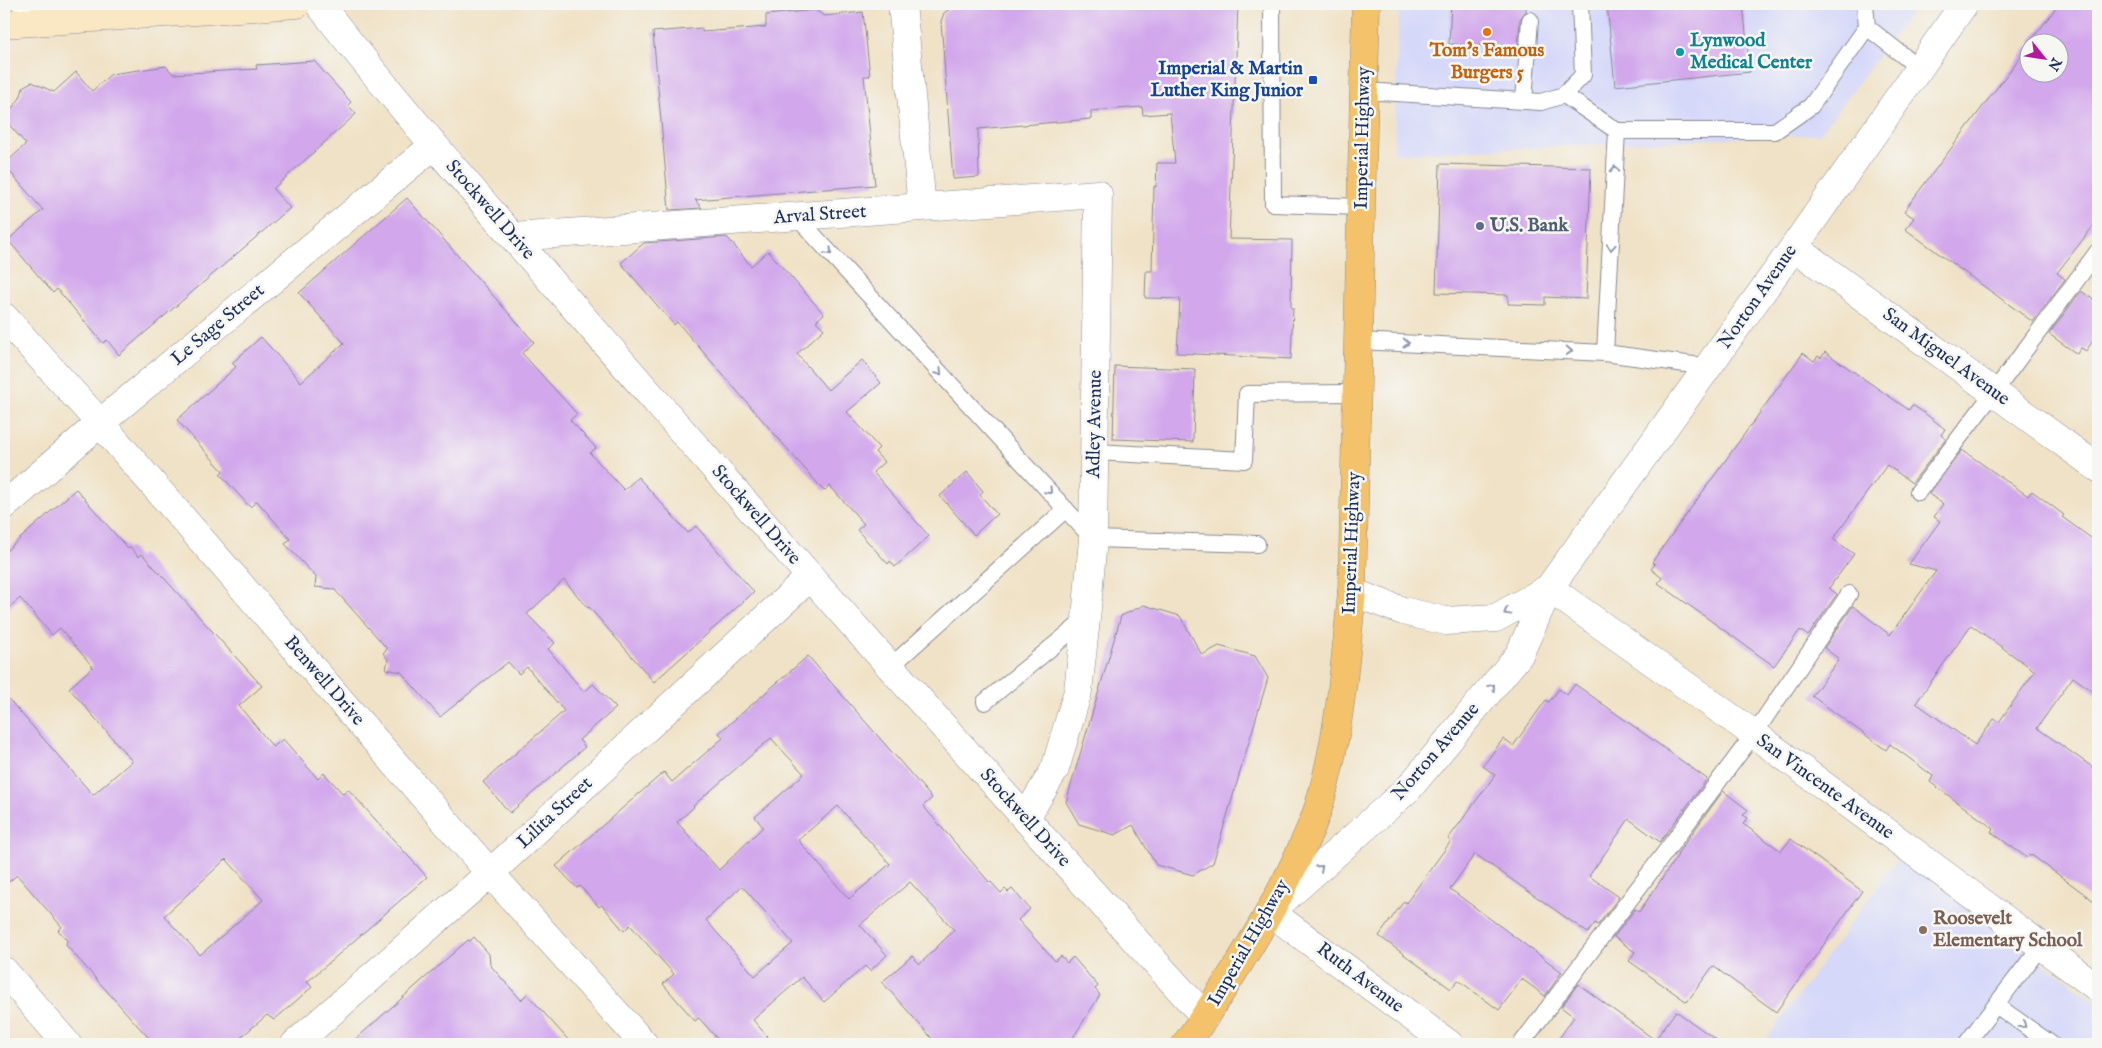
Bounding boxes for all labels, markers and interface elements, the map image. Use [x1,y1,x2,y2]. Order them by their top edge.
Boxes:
marker: Tom's Famous Burgers 5 [1481,26,1493,38]
place label: Lynwood Medical Center [1690,29,1813,75]
north arrow [2020,32,2070,82]
place label: Tom's Famous Burgers 5 [1429,39,1544,85]
marker: Lynwood Medical Center [1674,46,1686,58]
text: N [2044,53,2066,74]
place label: Imperial & Martin Luther King Junior [1150,57,1304,103]
street label: Imperial Highway [1350,66,1376,210]
marker: Imperial & Martin Luther King Junior [1307,74,1319,86]
street label: Stockwell Drive [440,155,540,265]
one-way arrow [1610,164,1621,172]
street label: Arval Street [772,200,868,230]
place label: U.S. Bank [1489,214,1569,238]
marker: U.S. Bank [1474,220,1486,232]
street label: Norton Avenue [1713,240,1803,354]
one-way arrow [1606,243,1617,251]
one-way arrow [823,247,832,256]
street label: Le Sage Street [166,279,270,371]
street label: San Miguel Avenue [1878,303,2015,411]
one-way arrow [1403,338,1411,348]
one-way arrow [1565,345,1573,356]
one-way arrow [933,366,942,375]
street label: Adley Avenue [1082,369,1108,479]
street label: Stockwell Drive [706,460,806,570]
street label: Imperial Highway [1338,471,1367,615]
one-way arrow [1043,486,1052,495]
one-way arrow [1503,606,1512,616]
street label: Benwell Drive [278,631,370,731]
one-way arrow [1487,684,1496,693]
street label: Norton Avenue [1387,698,1485,806]
street label: San Vincente Avenue [1752,729,1899,845]
street label: Stockwell Drive [974,764,1076,873]
street label: Lilita Street [512,772,598,854]
one-way arrow [1314,864,1323,873]
street label: Imperial Highway [1203,875,1295,1011]
place label: Roosevelt Elementary School [1933,907,2083,953]
marker: Roosevelt Elementary School [1917,924,1929,936]
street label: Ruth Avenue [1312,937,1409,1019]
one-way arrow [2018,1019,2027,1028]

